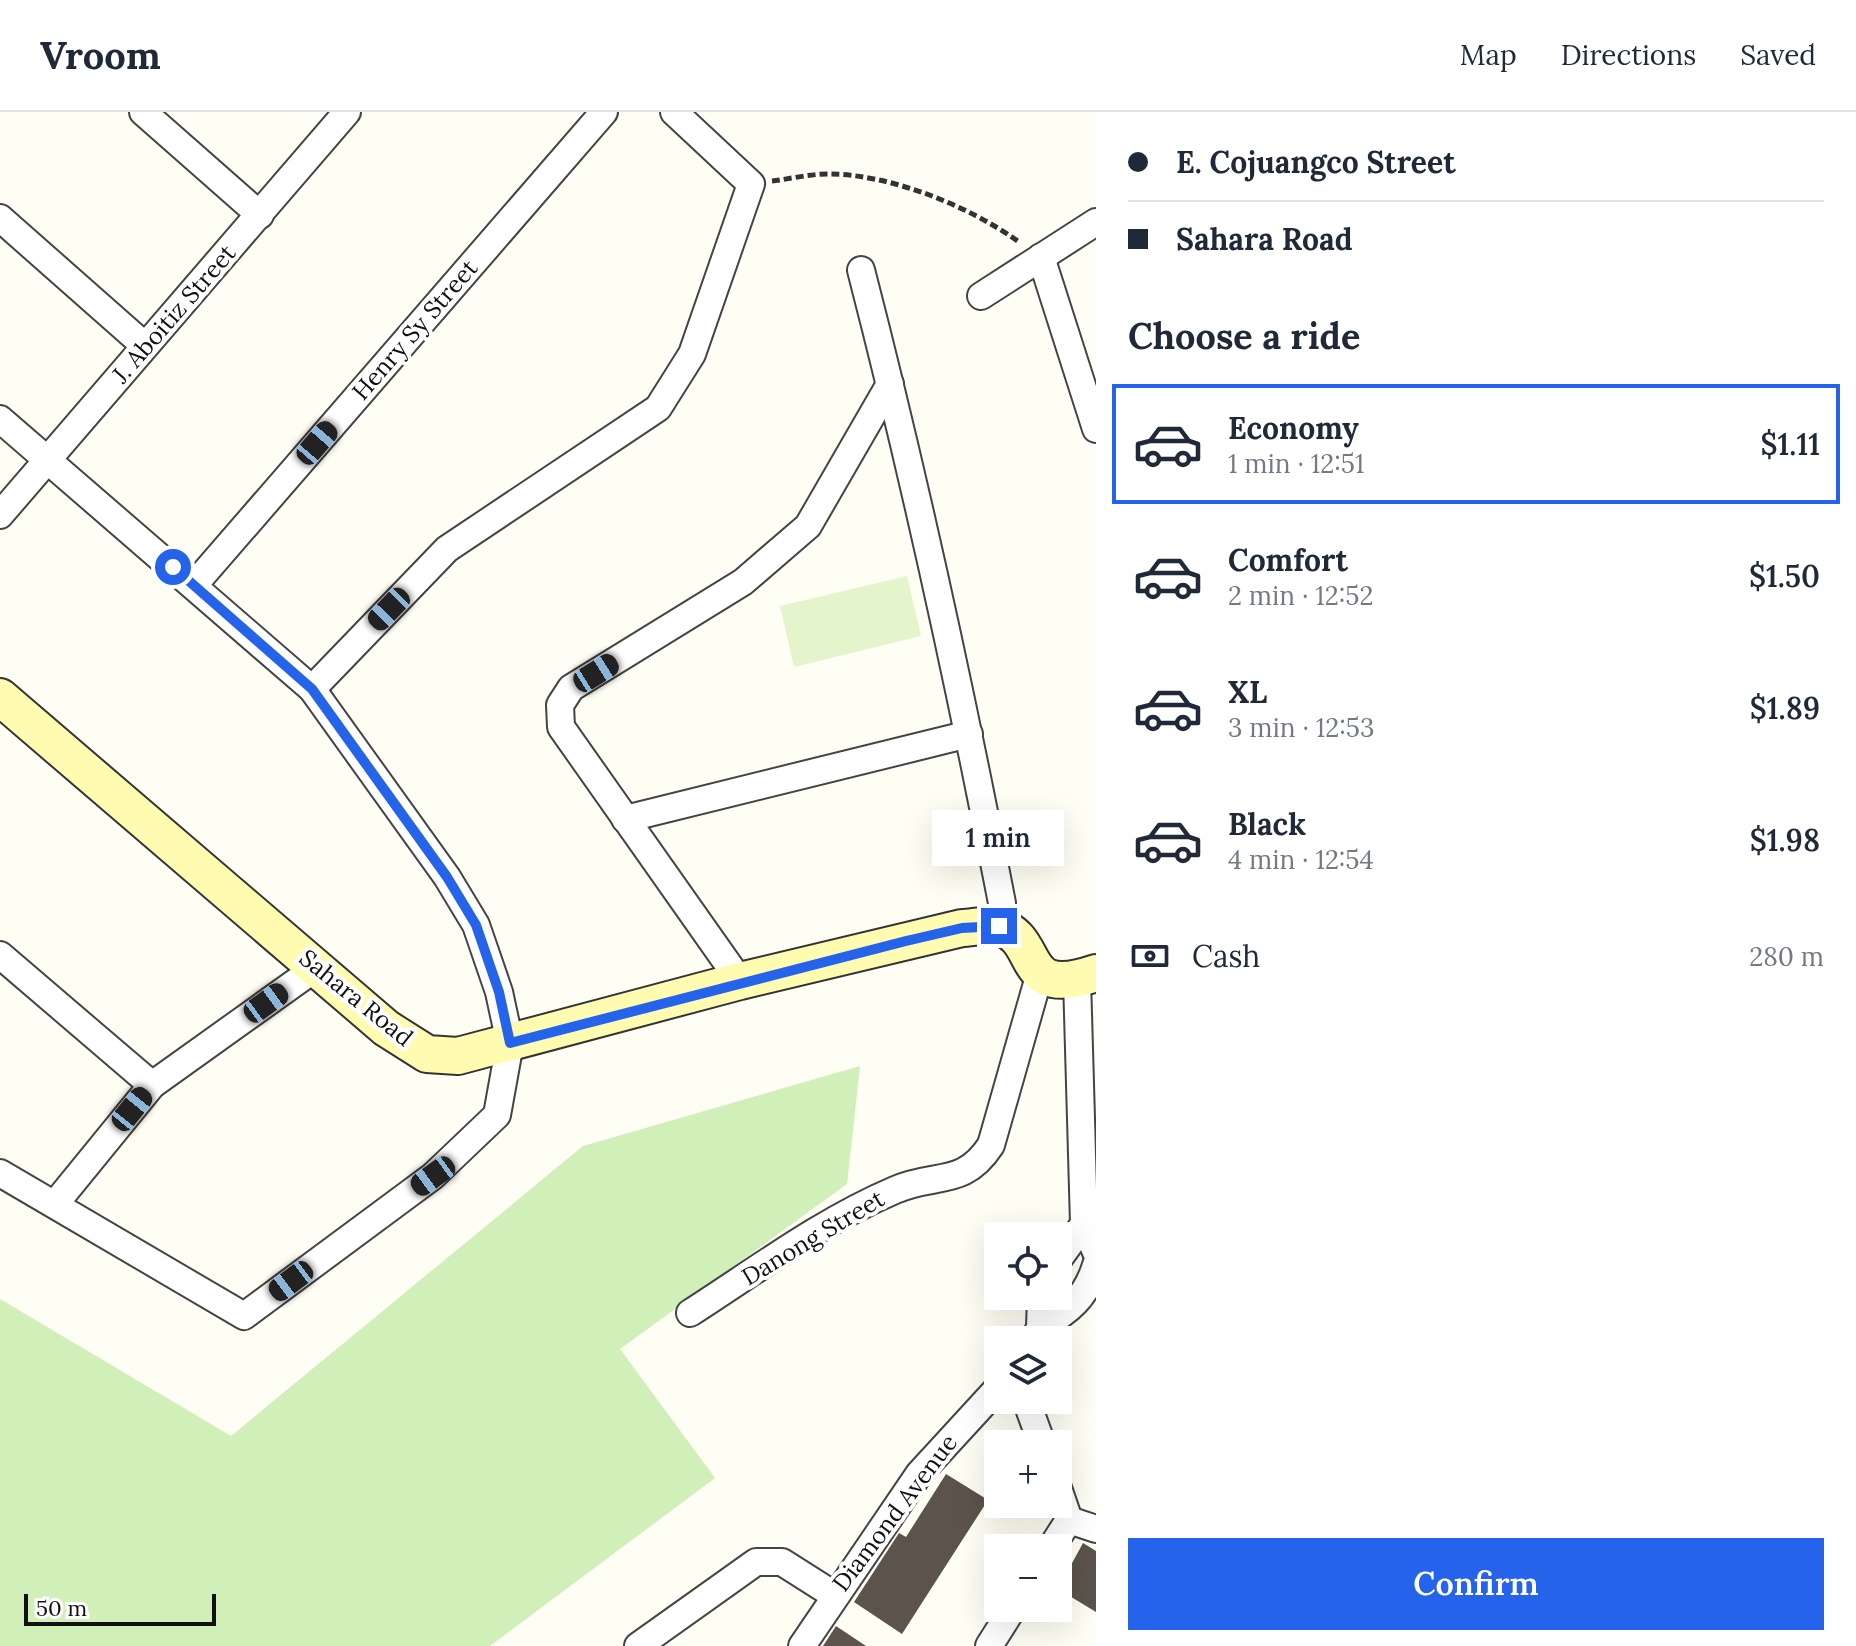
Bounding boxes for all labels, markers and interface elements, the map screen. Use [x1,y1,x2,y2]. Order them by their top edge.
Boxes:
text: Vroom [40,31,161,79]
text: Map [1460,37,1517,73]
text: Directions [1561,37,1696,73]
text: Saved [1740,37,1816,73]
text: E. Cojuangco Street [1176,143,1456,181]
text: Sahara Road [1176,220,1353,258]
street label: J. Aboitiz Street [104,238,243,390]
street label: Henry Sy Street [345,253,485,406]
text: Choose a ride [1128,313,1360,359]
icon: car [1132,408,1204,480]
text: Economy [1228,409,1359,447]
car [292,417,342,469]
text: $1.11 [1761,425,1820,463]
text: 1 min · 12:51 [1228,447,1364,480]
icon: car [1132,540,1204,612]
text: Comfort [1228,541,1348,579]
route start [155,549,191,585]
text: $1.50 [1749,557,1820,595]
text: 2 min · 12:52 [1228,579,1373,612]
car [364,583,414,635]
car [569,650,623,696]
icon: car [1132,672,1204,744]
text: XL [1228,673,1267,711]
text: $1.89 [1750,689,1820,727]
text: 3 min · 12:53 [1228,711,1374,744]
icon: car [1132,804,1204,876]
text: Black [1228,805,1306,843]
callout: 1 min [933,810,1065,866]
text: 1 min [965,821,1031,854]
text: $1.98 [1750,821,1820,859]
text: 4 min · 12:54 [1228,843,1374,876]
route end [981,908,1017,944]
icon: cash [1128,934,1172,978]
text: Cash [1192,937,1260,975]
text: 280 m [1749,940,1824,973]
street label: Sahara Road [293,942,419,1053]
car [240,979,292,1027]
car [108,1083,156,1135]
car [407,1152,459,1200]
street label: Danong Street [736,1182,890,1292]
map controls [984,1222,1072,1622]
button: locate [984,1222,1072,1310]
car [265,1257,317,1305]
button: layers [984,1326,1072,1414]
street label: Diamond Avenue [825,1428,964,1598]
button: + [984,1430,1072,1518]
button: − [984,1534,1072,1622]
button: Confirm [1128,1538,1824,1630]
scale bar [24,1590,216,1626]
text: 50 m [36,1594,87,1622]

